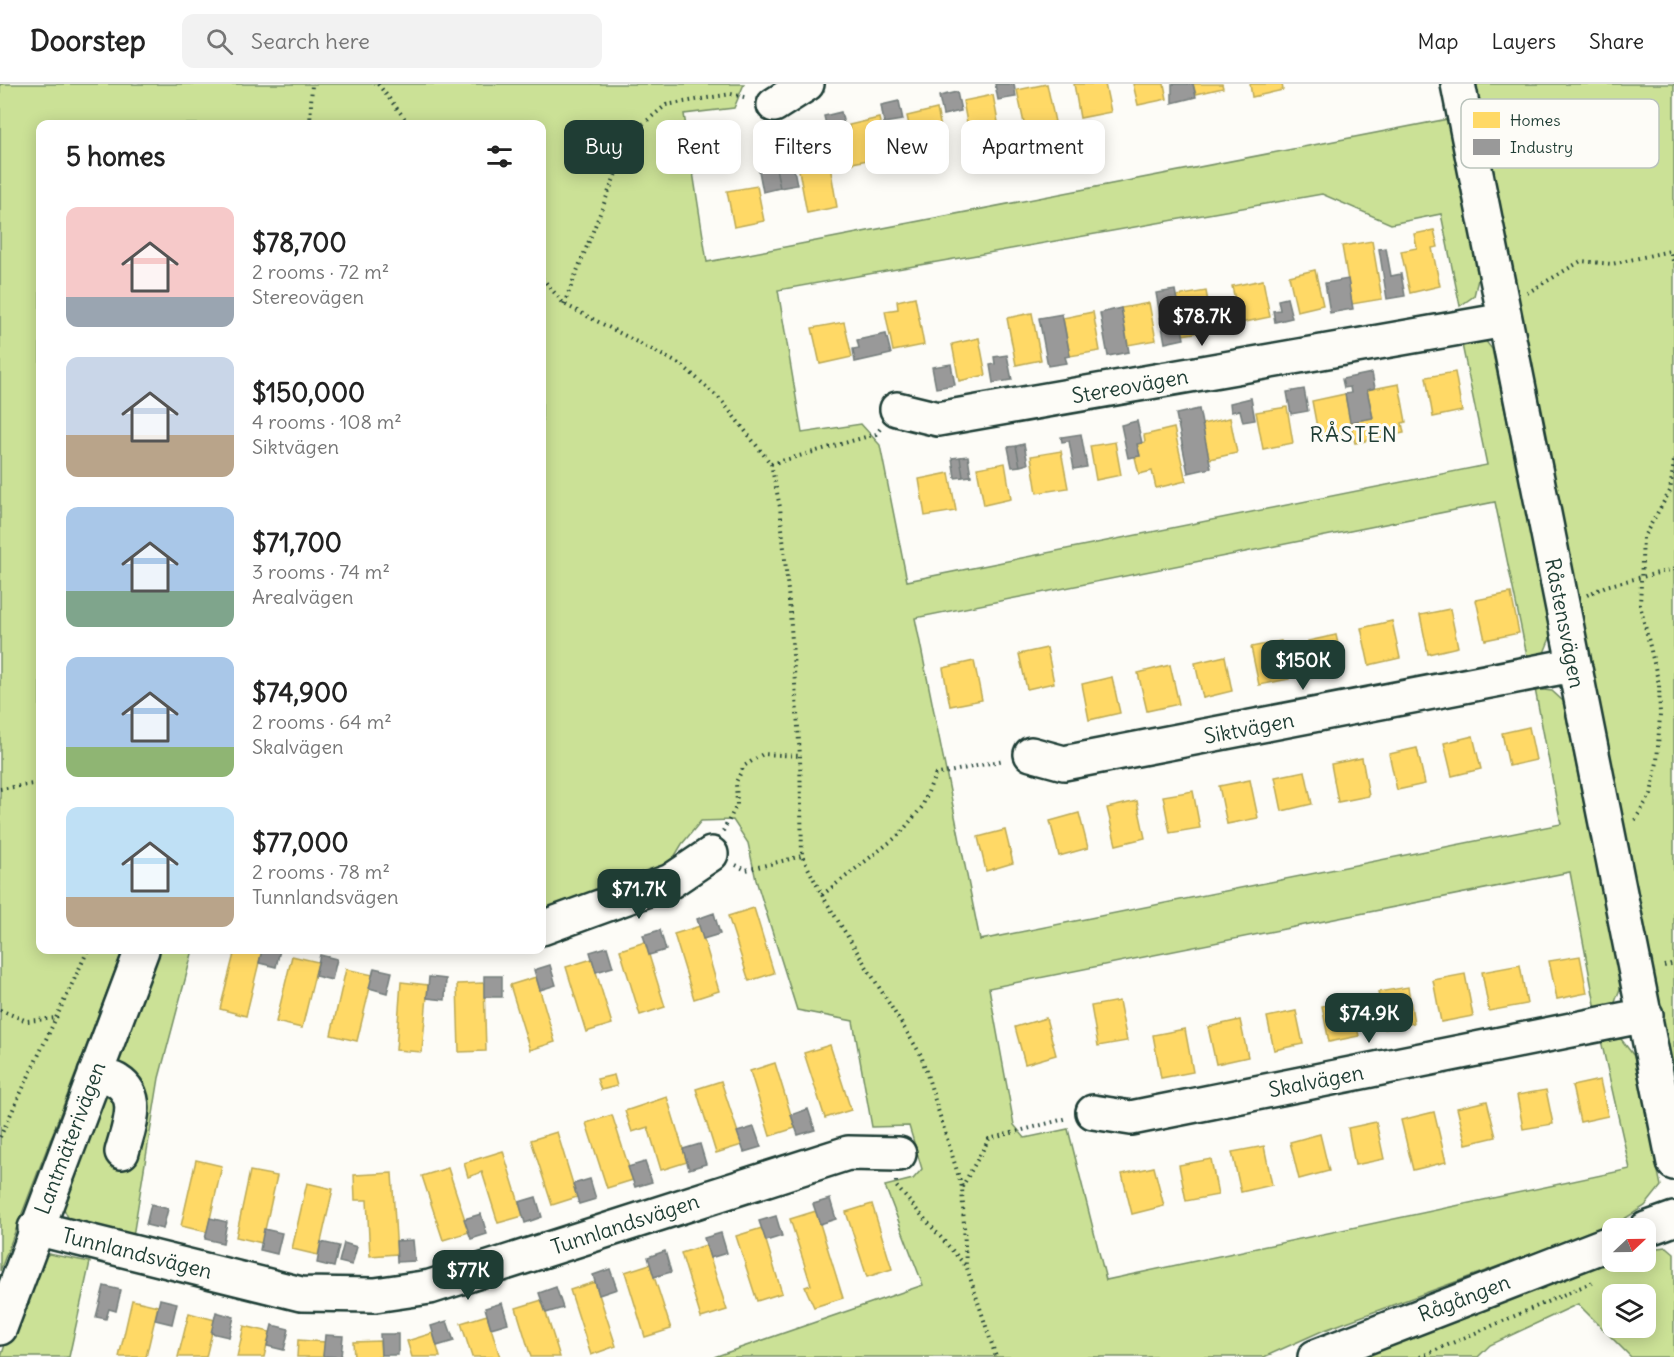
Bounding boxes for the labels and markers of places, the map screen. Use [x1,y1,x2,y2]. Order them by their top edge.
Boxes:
pin: $78.7K [1153,296,1251,347]
pin: $150K [1261,640,1345,691]
pin: $71.7K [590,869,688,920]
pin: $74.9K [1320,993,1418,1044]
pin: $77K [432,1250,504,1301]

